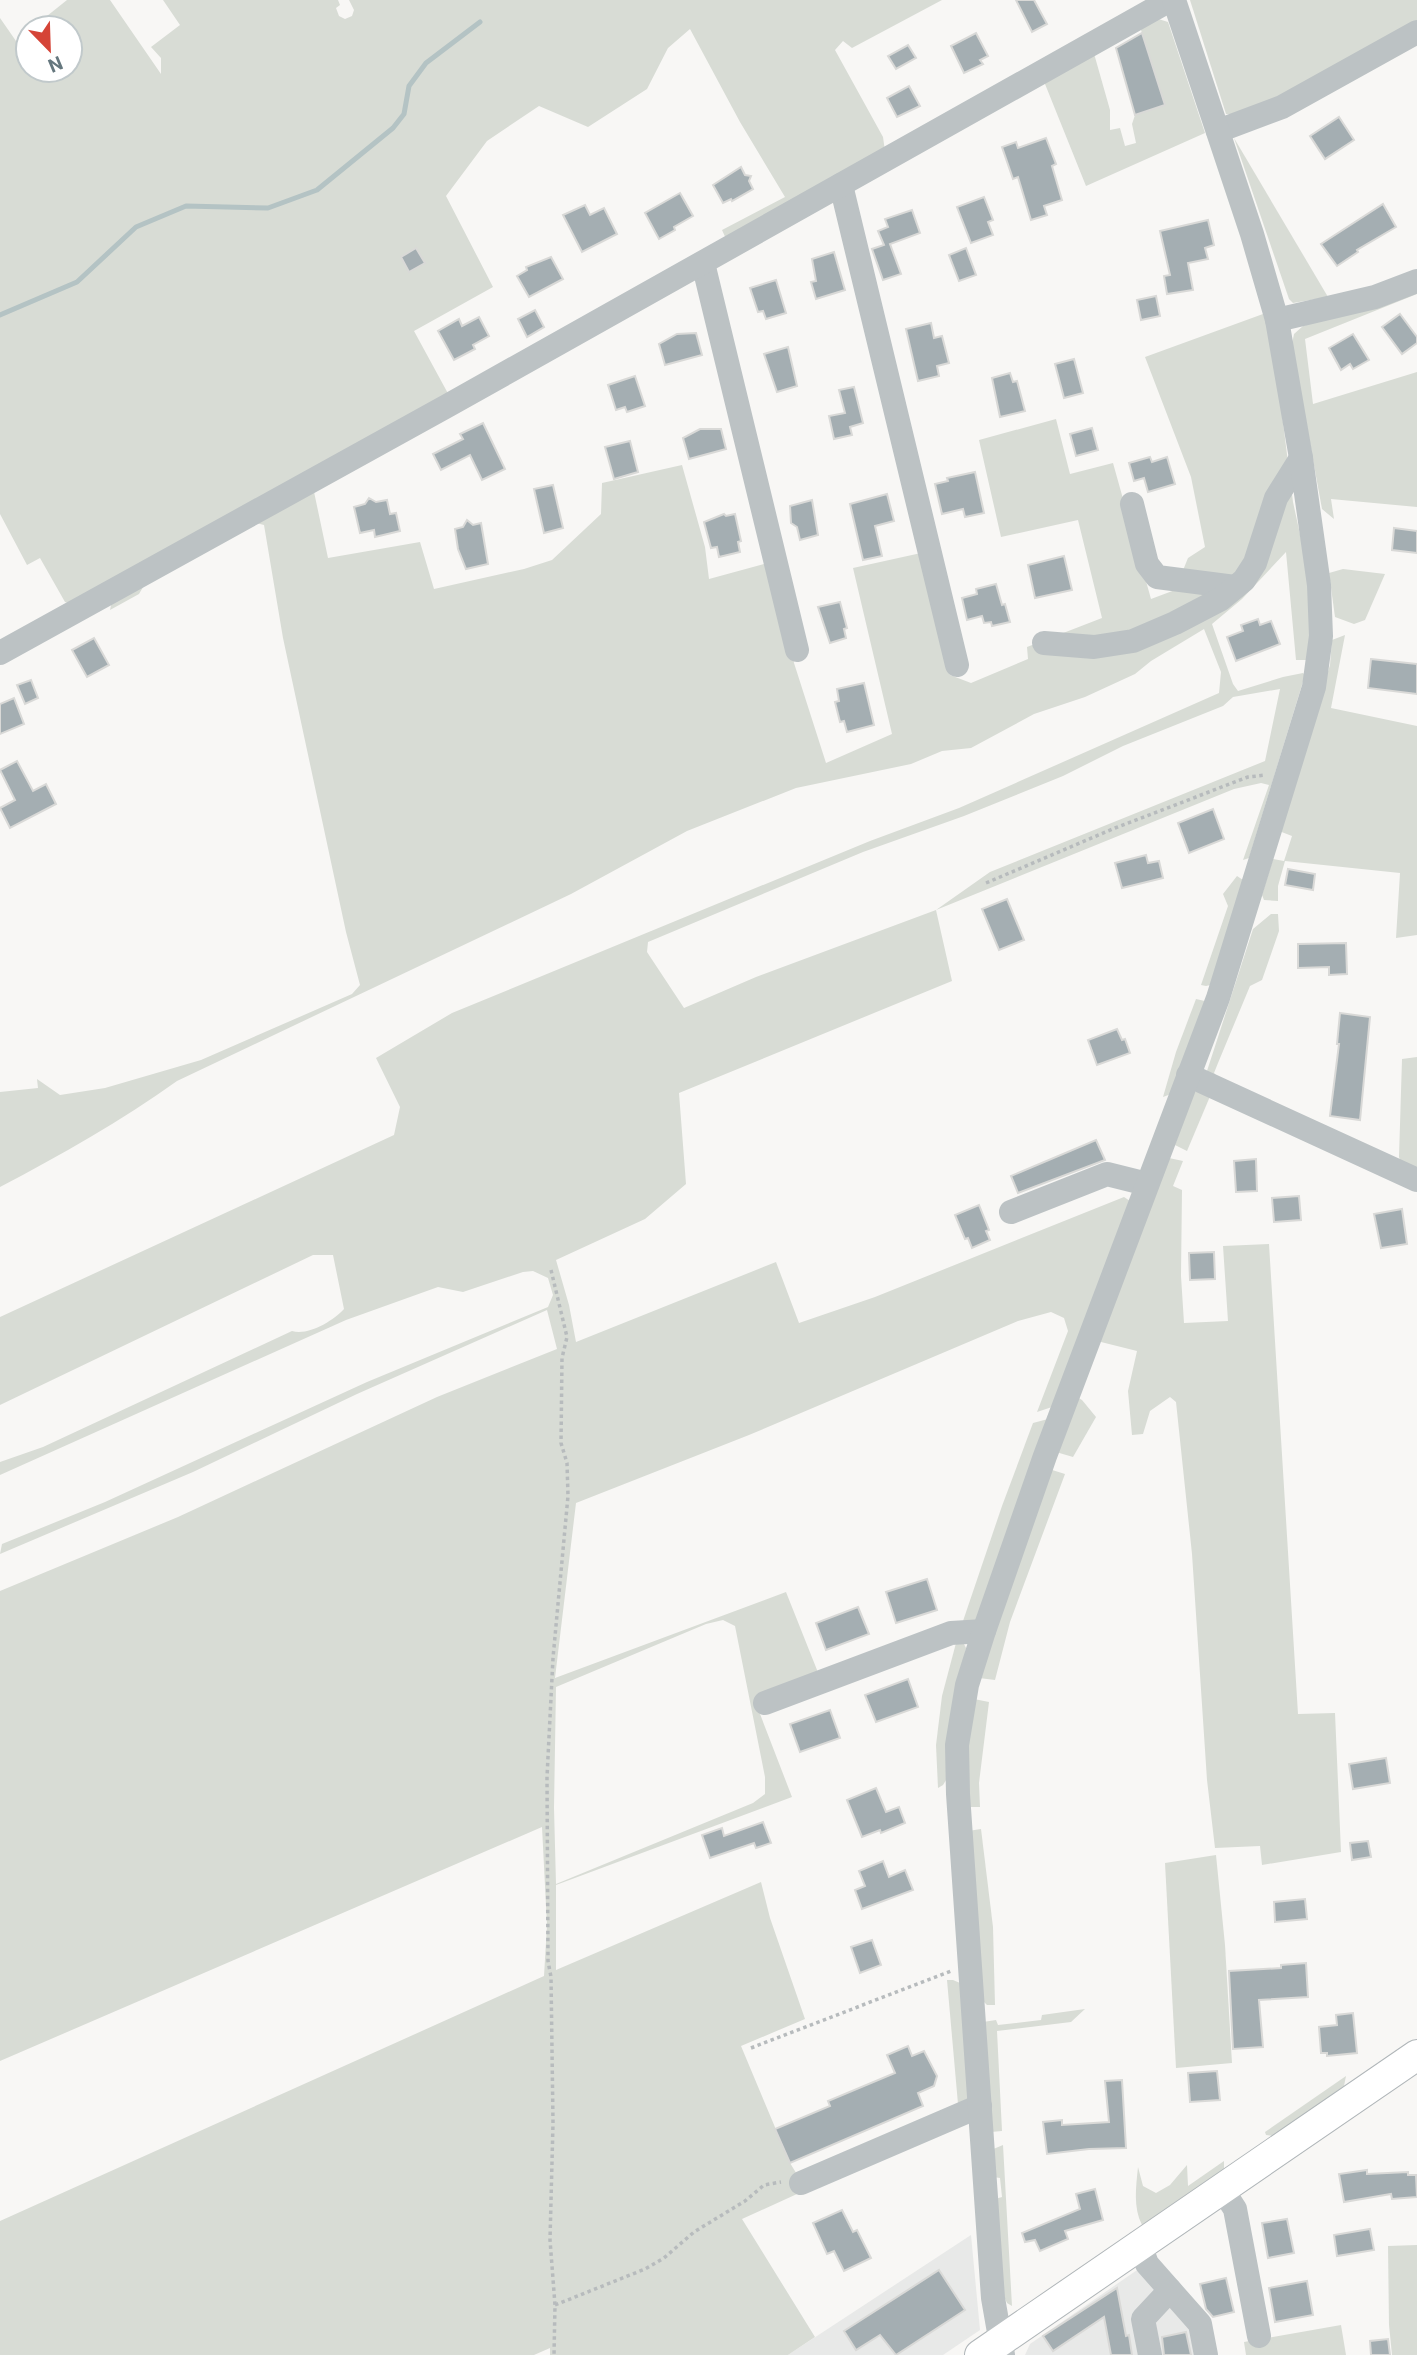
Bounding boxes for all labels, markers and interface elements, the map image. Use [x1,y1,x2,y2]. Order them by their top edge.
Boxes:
north arrow [14,14,84,84]
text: N [45,51,66,77]

